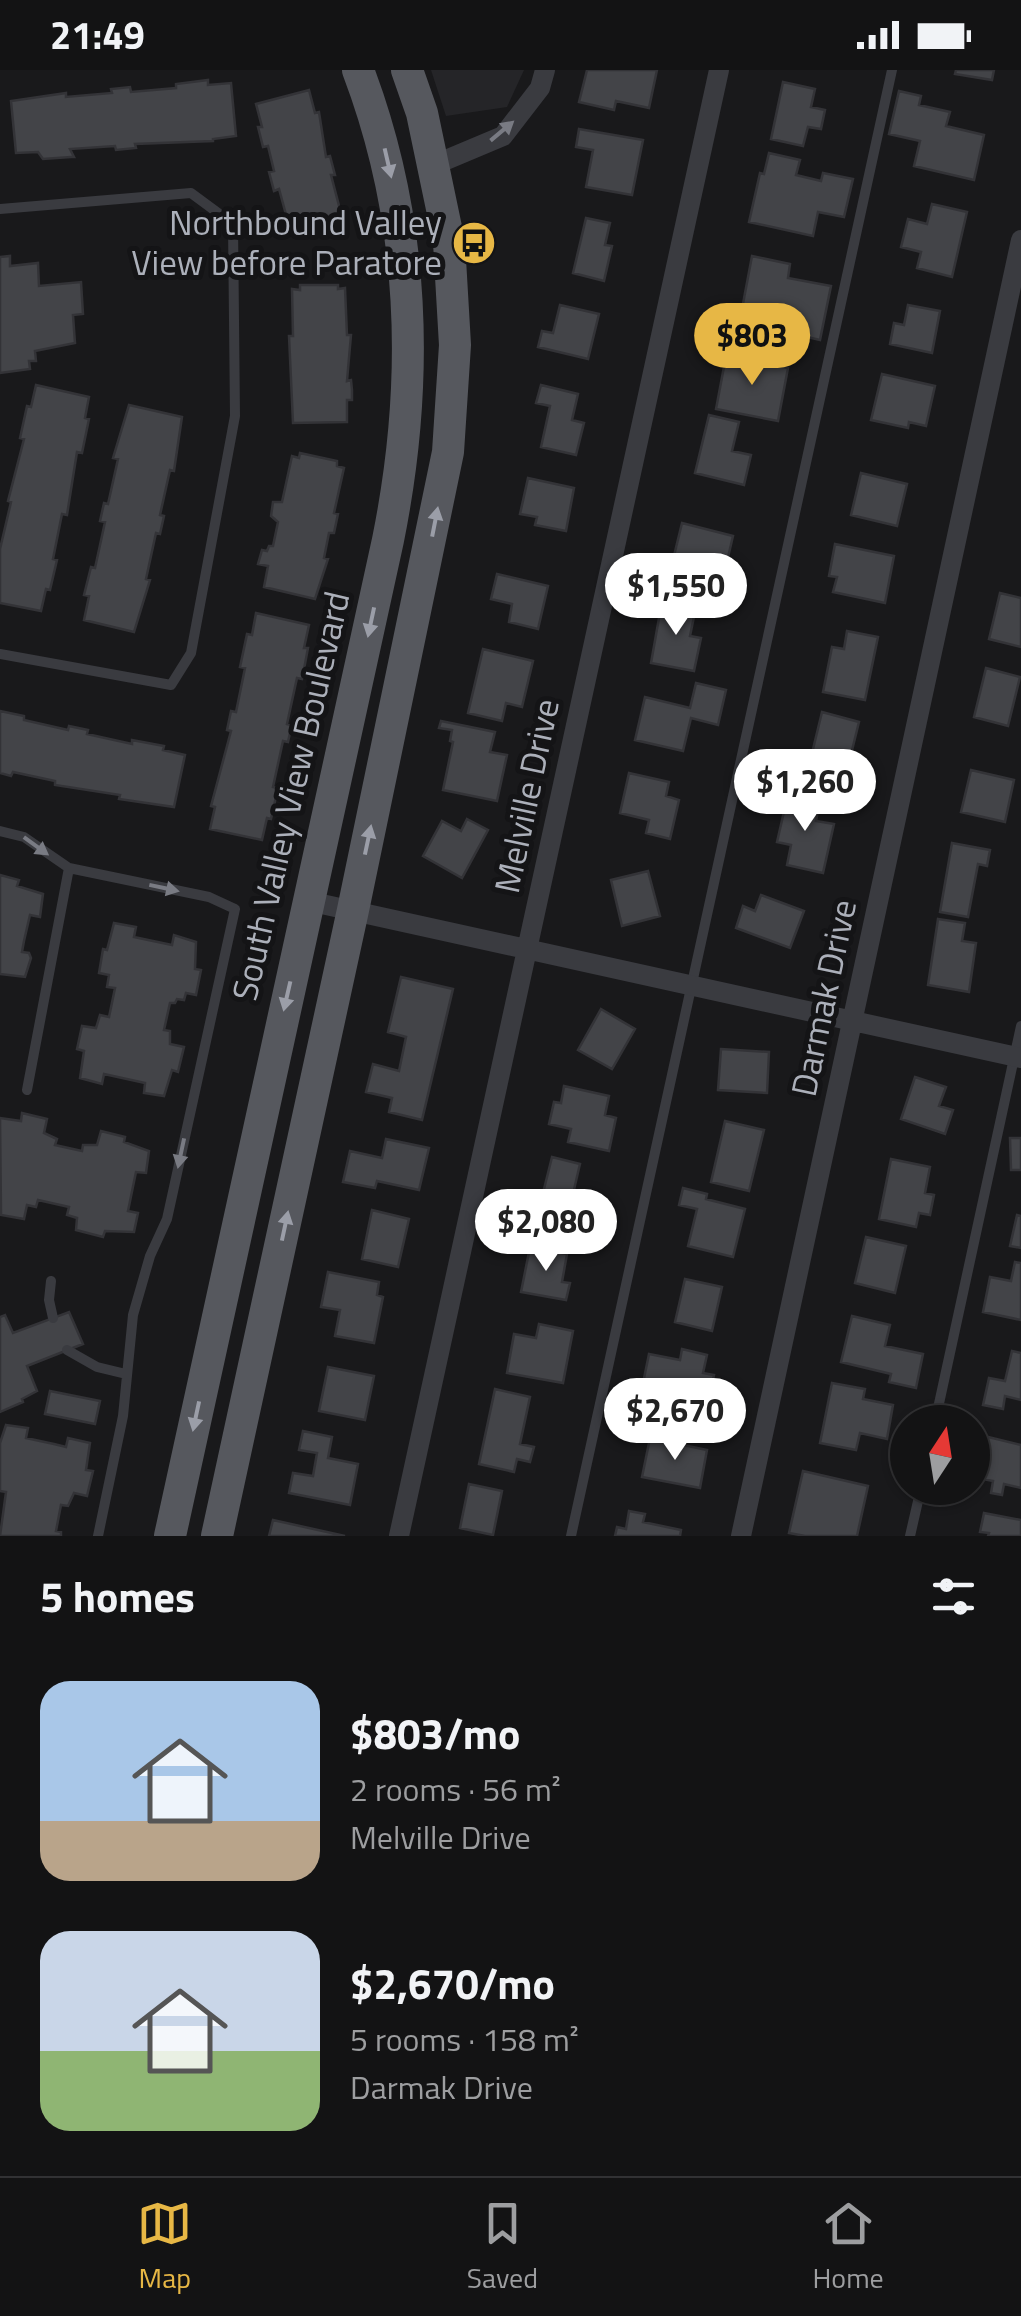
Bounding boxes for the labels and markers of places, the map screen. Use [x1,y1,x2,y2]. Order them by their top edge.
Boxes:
place label: Northbound Valley View before Paratore [131,195,442,289]
bus stop icon: Northbound Valley View before Paratore [451,220,497,266]
pin: $803 [693,303,811,388]
pin: $1,550 [595,553,757,638]
pin: $1,260 [724,749,886,834]
pin: $2,080 [465,1189,627,1274]
pin: $2,670 [594,1378,756,1463]

